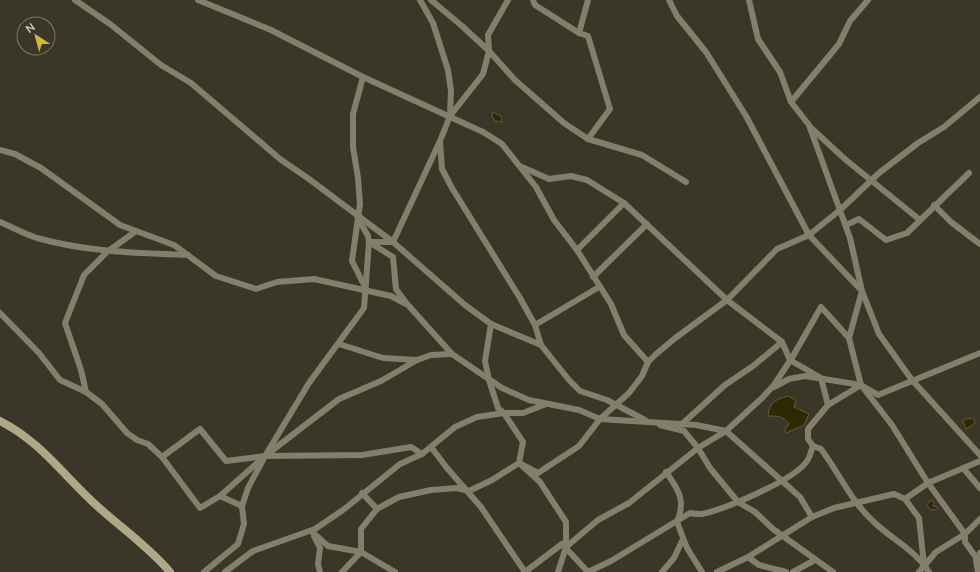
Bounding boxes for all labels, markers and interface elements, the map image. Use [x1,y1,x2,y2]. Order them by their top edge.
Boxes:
north arrow [16,16,56,56]
text: N [23,20,38,37]

